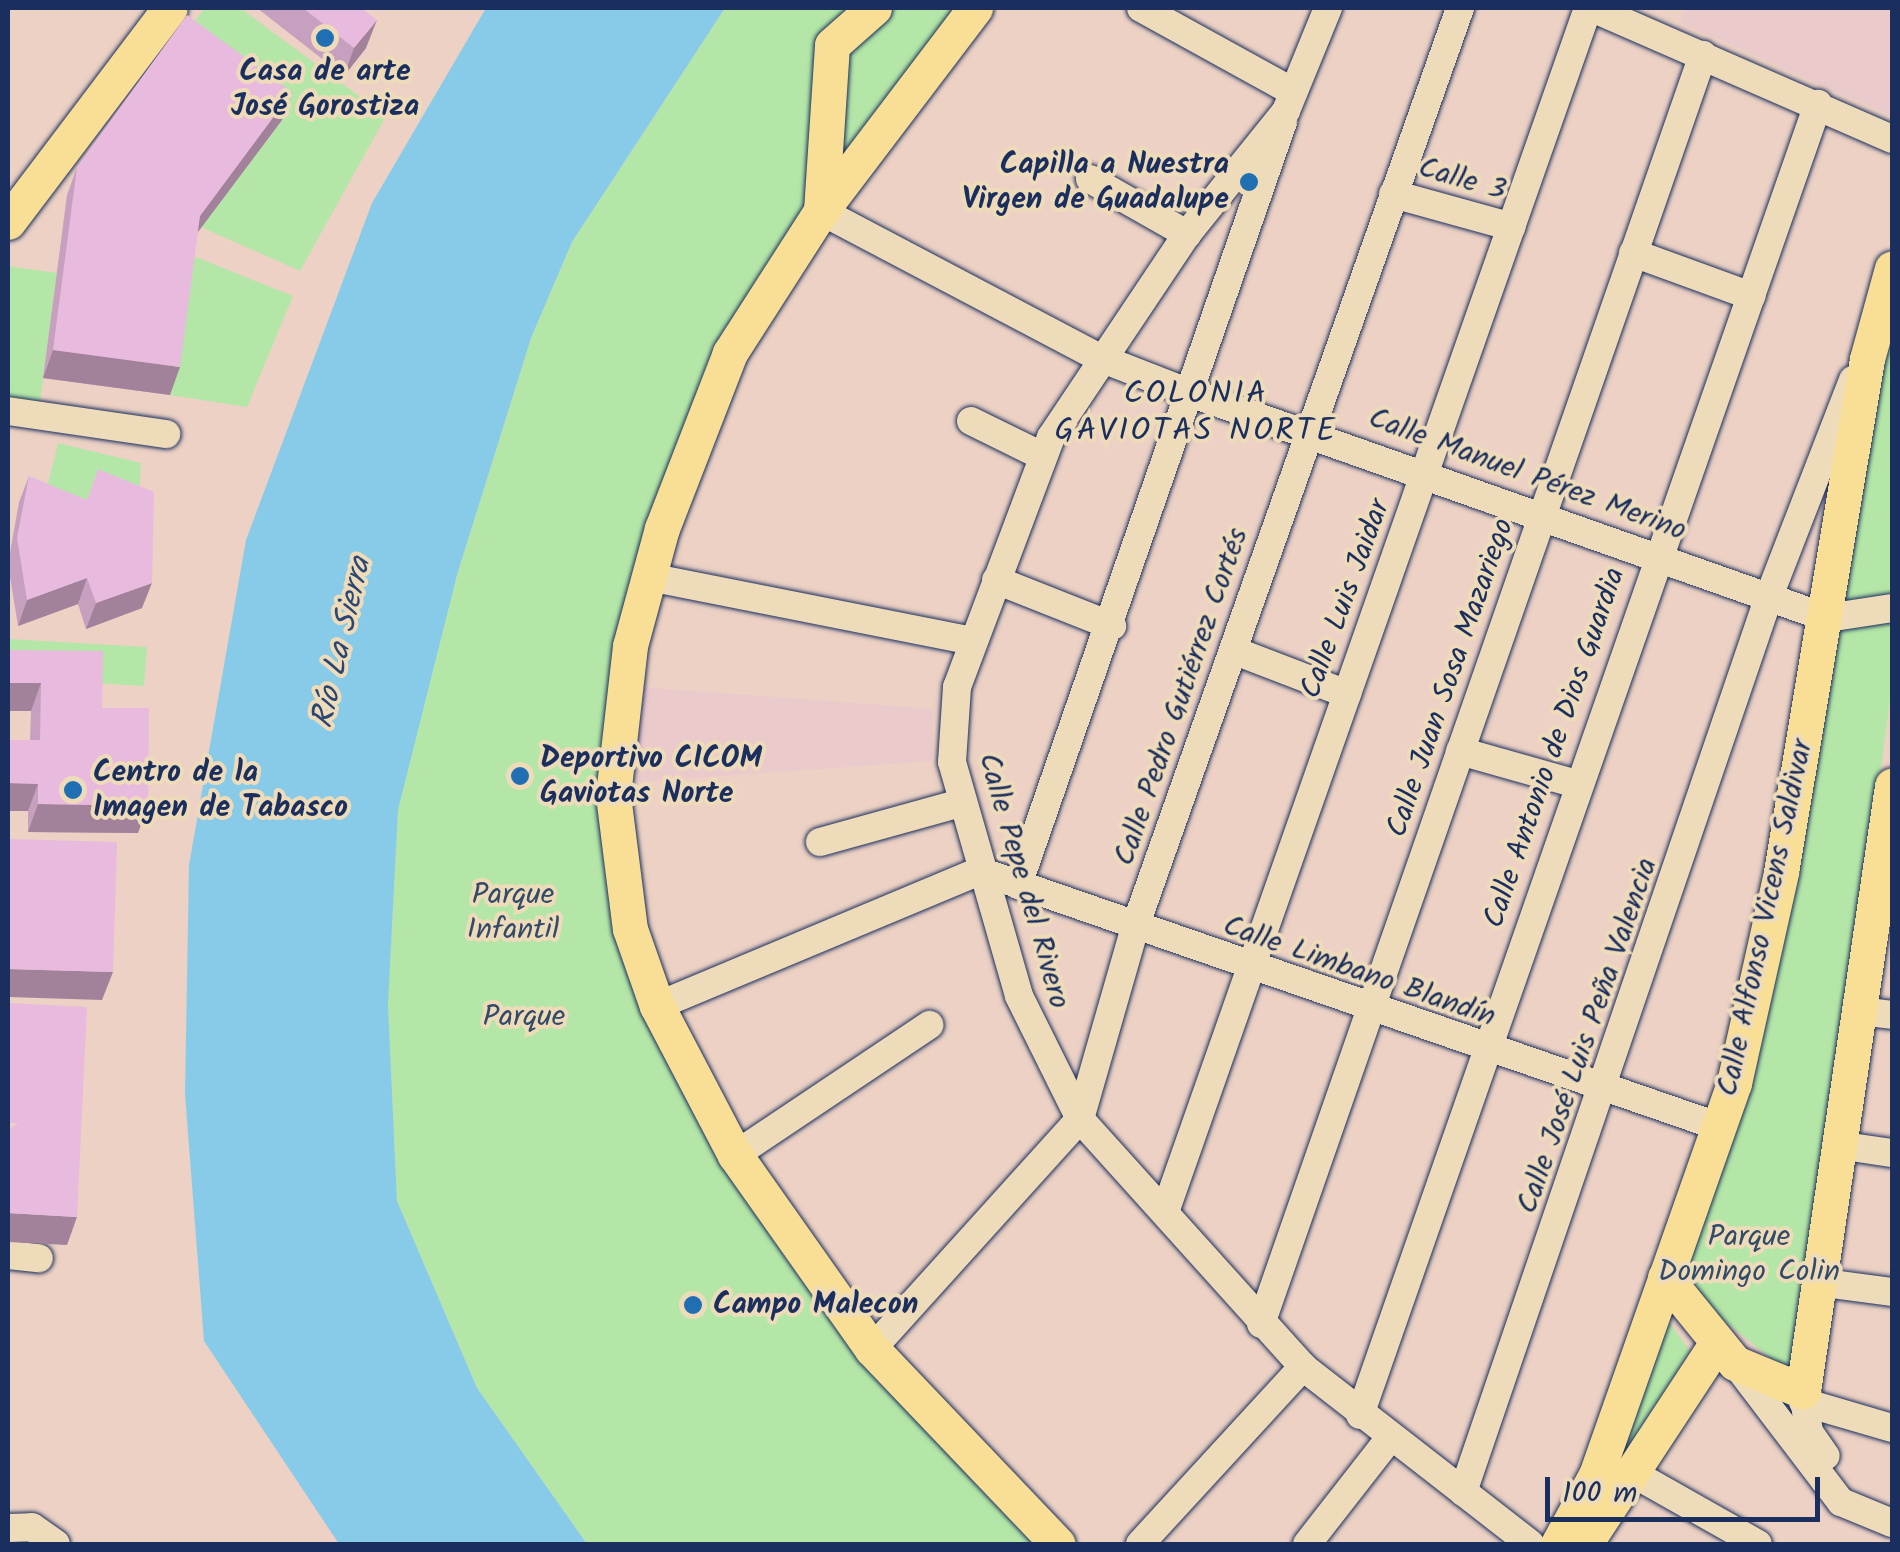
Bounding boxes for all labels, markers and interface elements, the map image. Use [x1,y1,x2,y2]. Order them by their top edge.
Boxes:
marker: Casa de arte José Gorostiza [314,27,336,49]
place label: Casa de arte José Gorostiza [231,54,419,124]
place label: Capilla a Nuestra Virgen de Guadalupe [962,147,1229,218]
street label: Calle 3 [1414,150,1510,210]
marker: Capilla a Nuestra Virgen de Guadalupe [1238,171,1260,193]
district label: COLONIA GAVIOTAS NORTE [1055,377,1337,452]
street label: Calle Manuel Pérez Merino [1363,401,1691,549]
street label: Calle Luis Jaidar [1293,495,1399,703]
street label: Calle Juan Sosa Mazariego [1380,514,1522,842]
street label: Calle Pedro Gutiérrez Cortés [1107,523,1257,871]
water label: Río La Sierra [305,554,381,732]
street label: Calle Antonio de Dios Guardia [1476,563,1634,933]
street label: Calle Alfonso Vicens Saldivar [1711,736,1821,1100]
place label: Deportivo CICOM Gaviotas Norte [540,741,762,812]
street label: Calle Pepe del Rivero [969,749,1077,1013]
place label: Centro de la Imagen de Tabasco [93,755,348,826]
marker: Deportivo CICOM Gaviotas Norte [509,765,531,787]
marker: Centro de la Imagen de Tabasco [62,779,84,801]
street label: Calle José Luis Peña Valencia [1510,853,1666,1219]
park label: Parque Infantil [467,877,559,948]
street label: Calle Limbano Blandín [1218,908,1500,1036]
park label: Parque [483,999,565,1035]
park label: Parque Domingo Colin [1658,1219,1840,1290]
place label: Campo Malecon [713,1287,918,1323]
marker: Campo Malecon [682,1294,704,1316]
scale bar [1550,1457,1825,1519]
text: 100 m [1562,1470,1637,1518]

